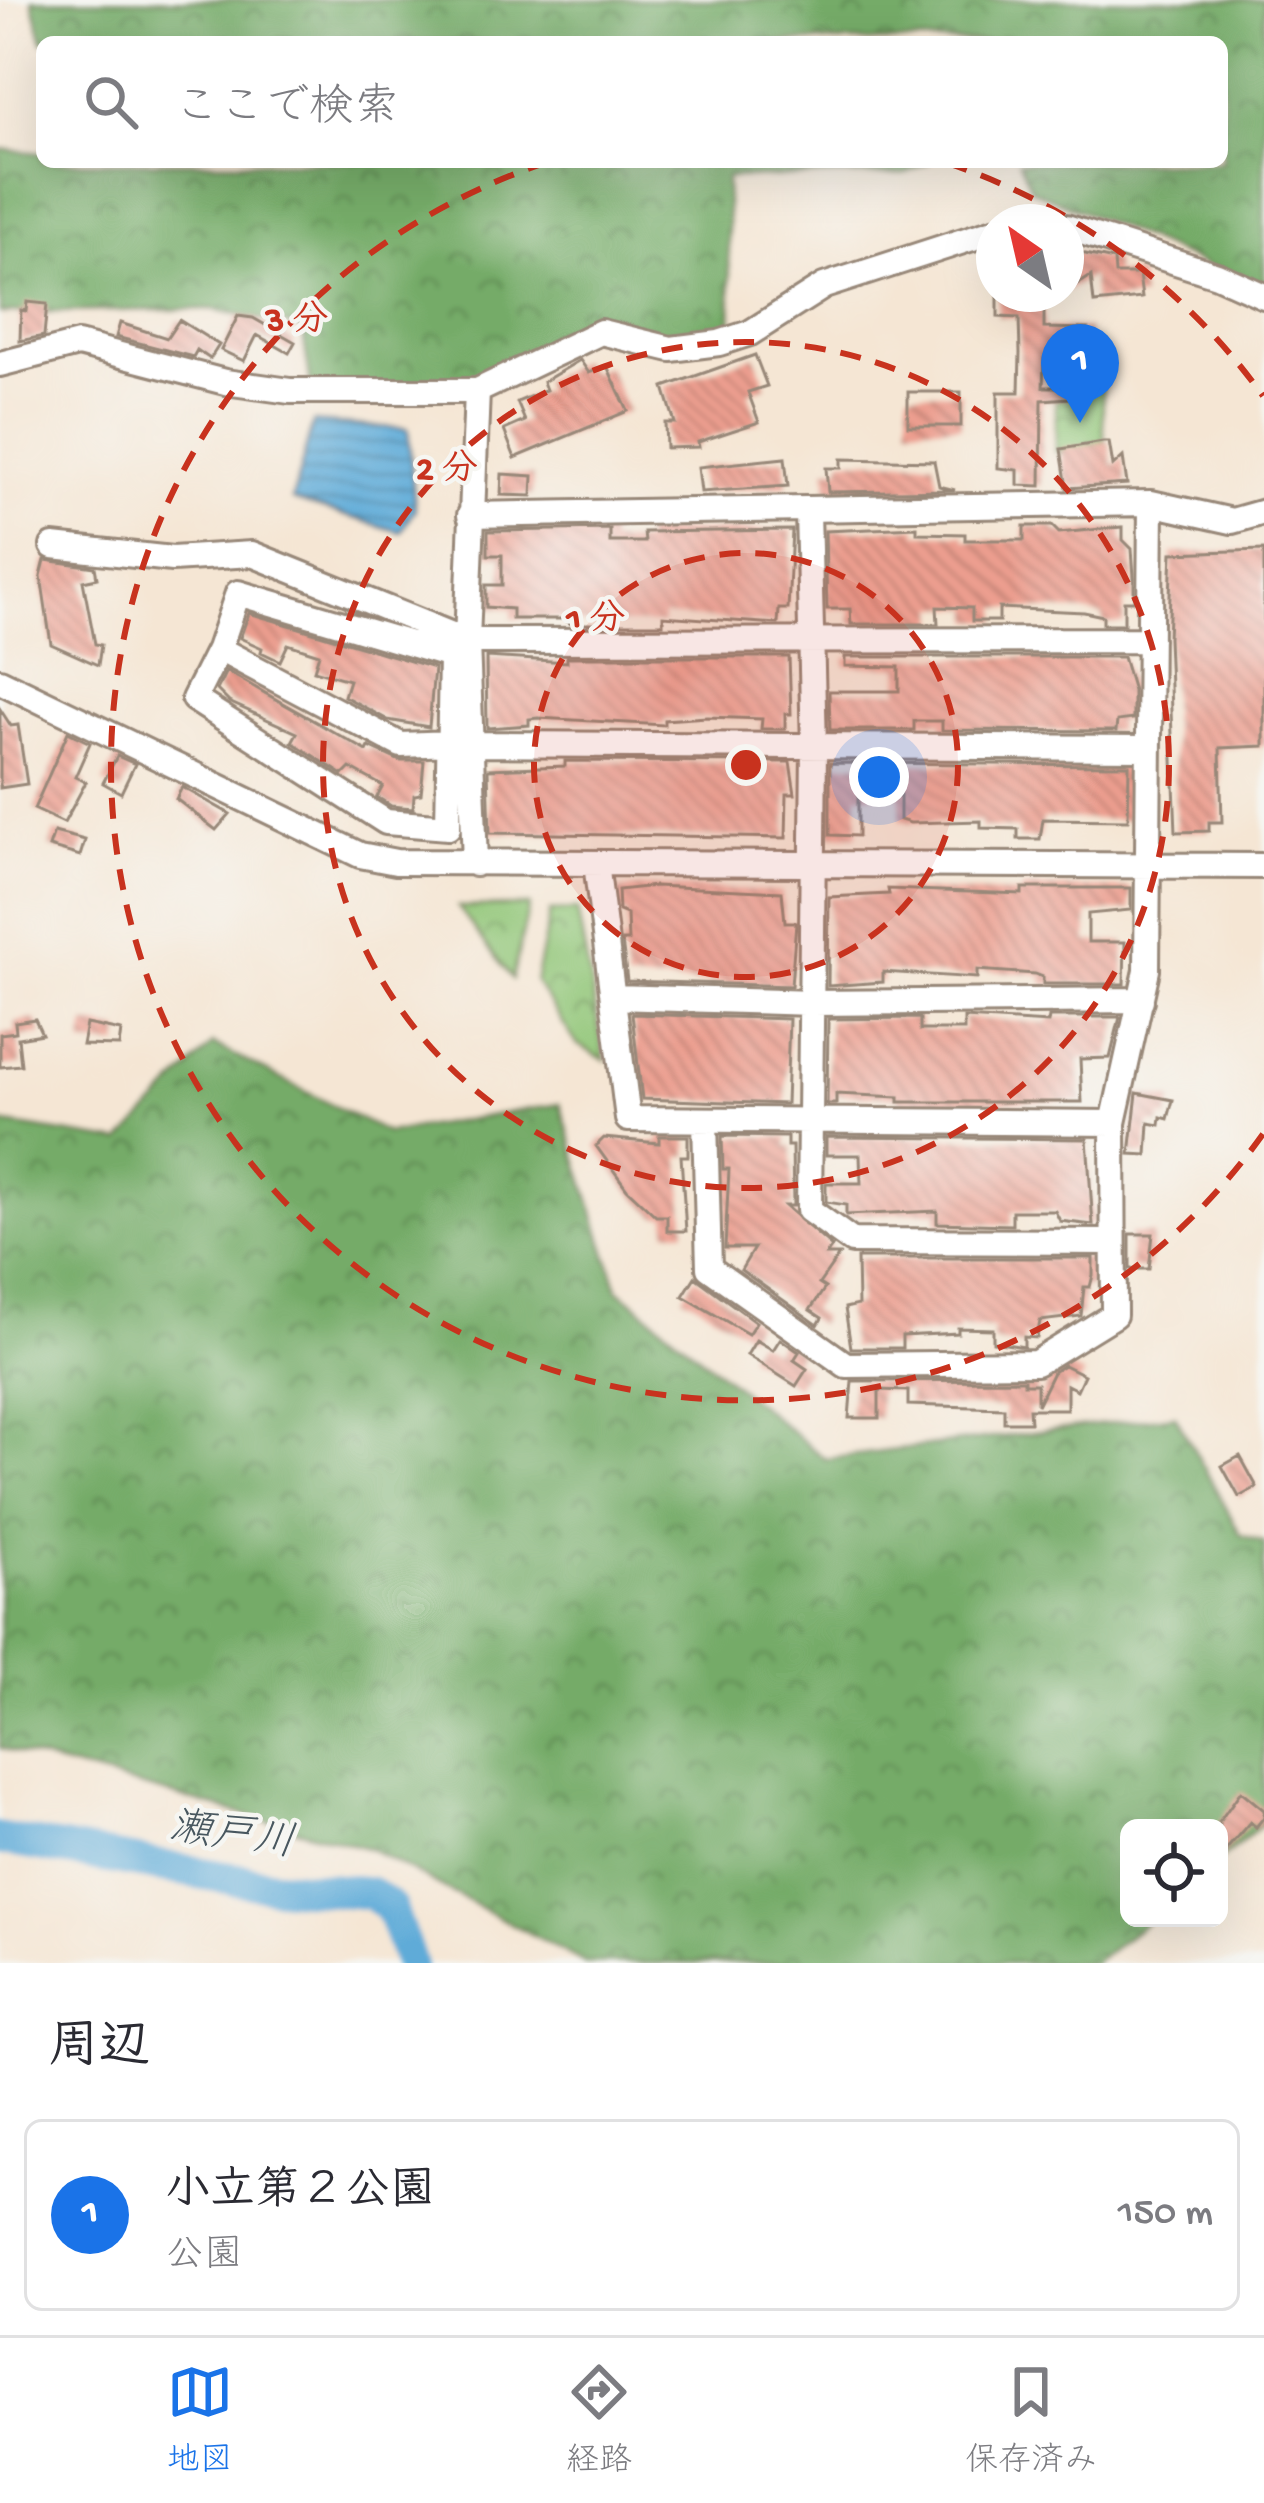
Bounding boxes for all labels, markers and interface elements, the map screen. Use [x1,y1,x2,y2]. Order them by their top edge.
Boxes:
search box [36,36,1228,168]
icon: search [78,69,144,135]
text: ここで検索 [174,84,399,137]
north arrow [976,204,1084,312]
text: 3 分 [264,300,329,344]
pin: 1 [1041,324,1119,423]
text: 2 分 [416,449,478,493]
text: 1 分 [564,599,626,643]
centre of rings [725,744,767,786]
your location [849,747,909,807]
water label: 瀬戸川 [166,1804,298,1871]
map controls [1120,1819,1228,1927]
button: locate [1120,1819,1228,1927]
text: 周辺 [48,2021,150,2081]
text: 小立第２公園 [165,2167,435,2220]
text: 1 [82,2192,98,2238]
text: 150 m [1118,2192,1213,2238]
text: 公園 [165,2235,243,2281]
tab: 地図 [167,2359,233,2482]
tab: 経路 [566,2359,632,2482]
tab: 保存済み [965,2359,1097,2482]

